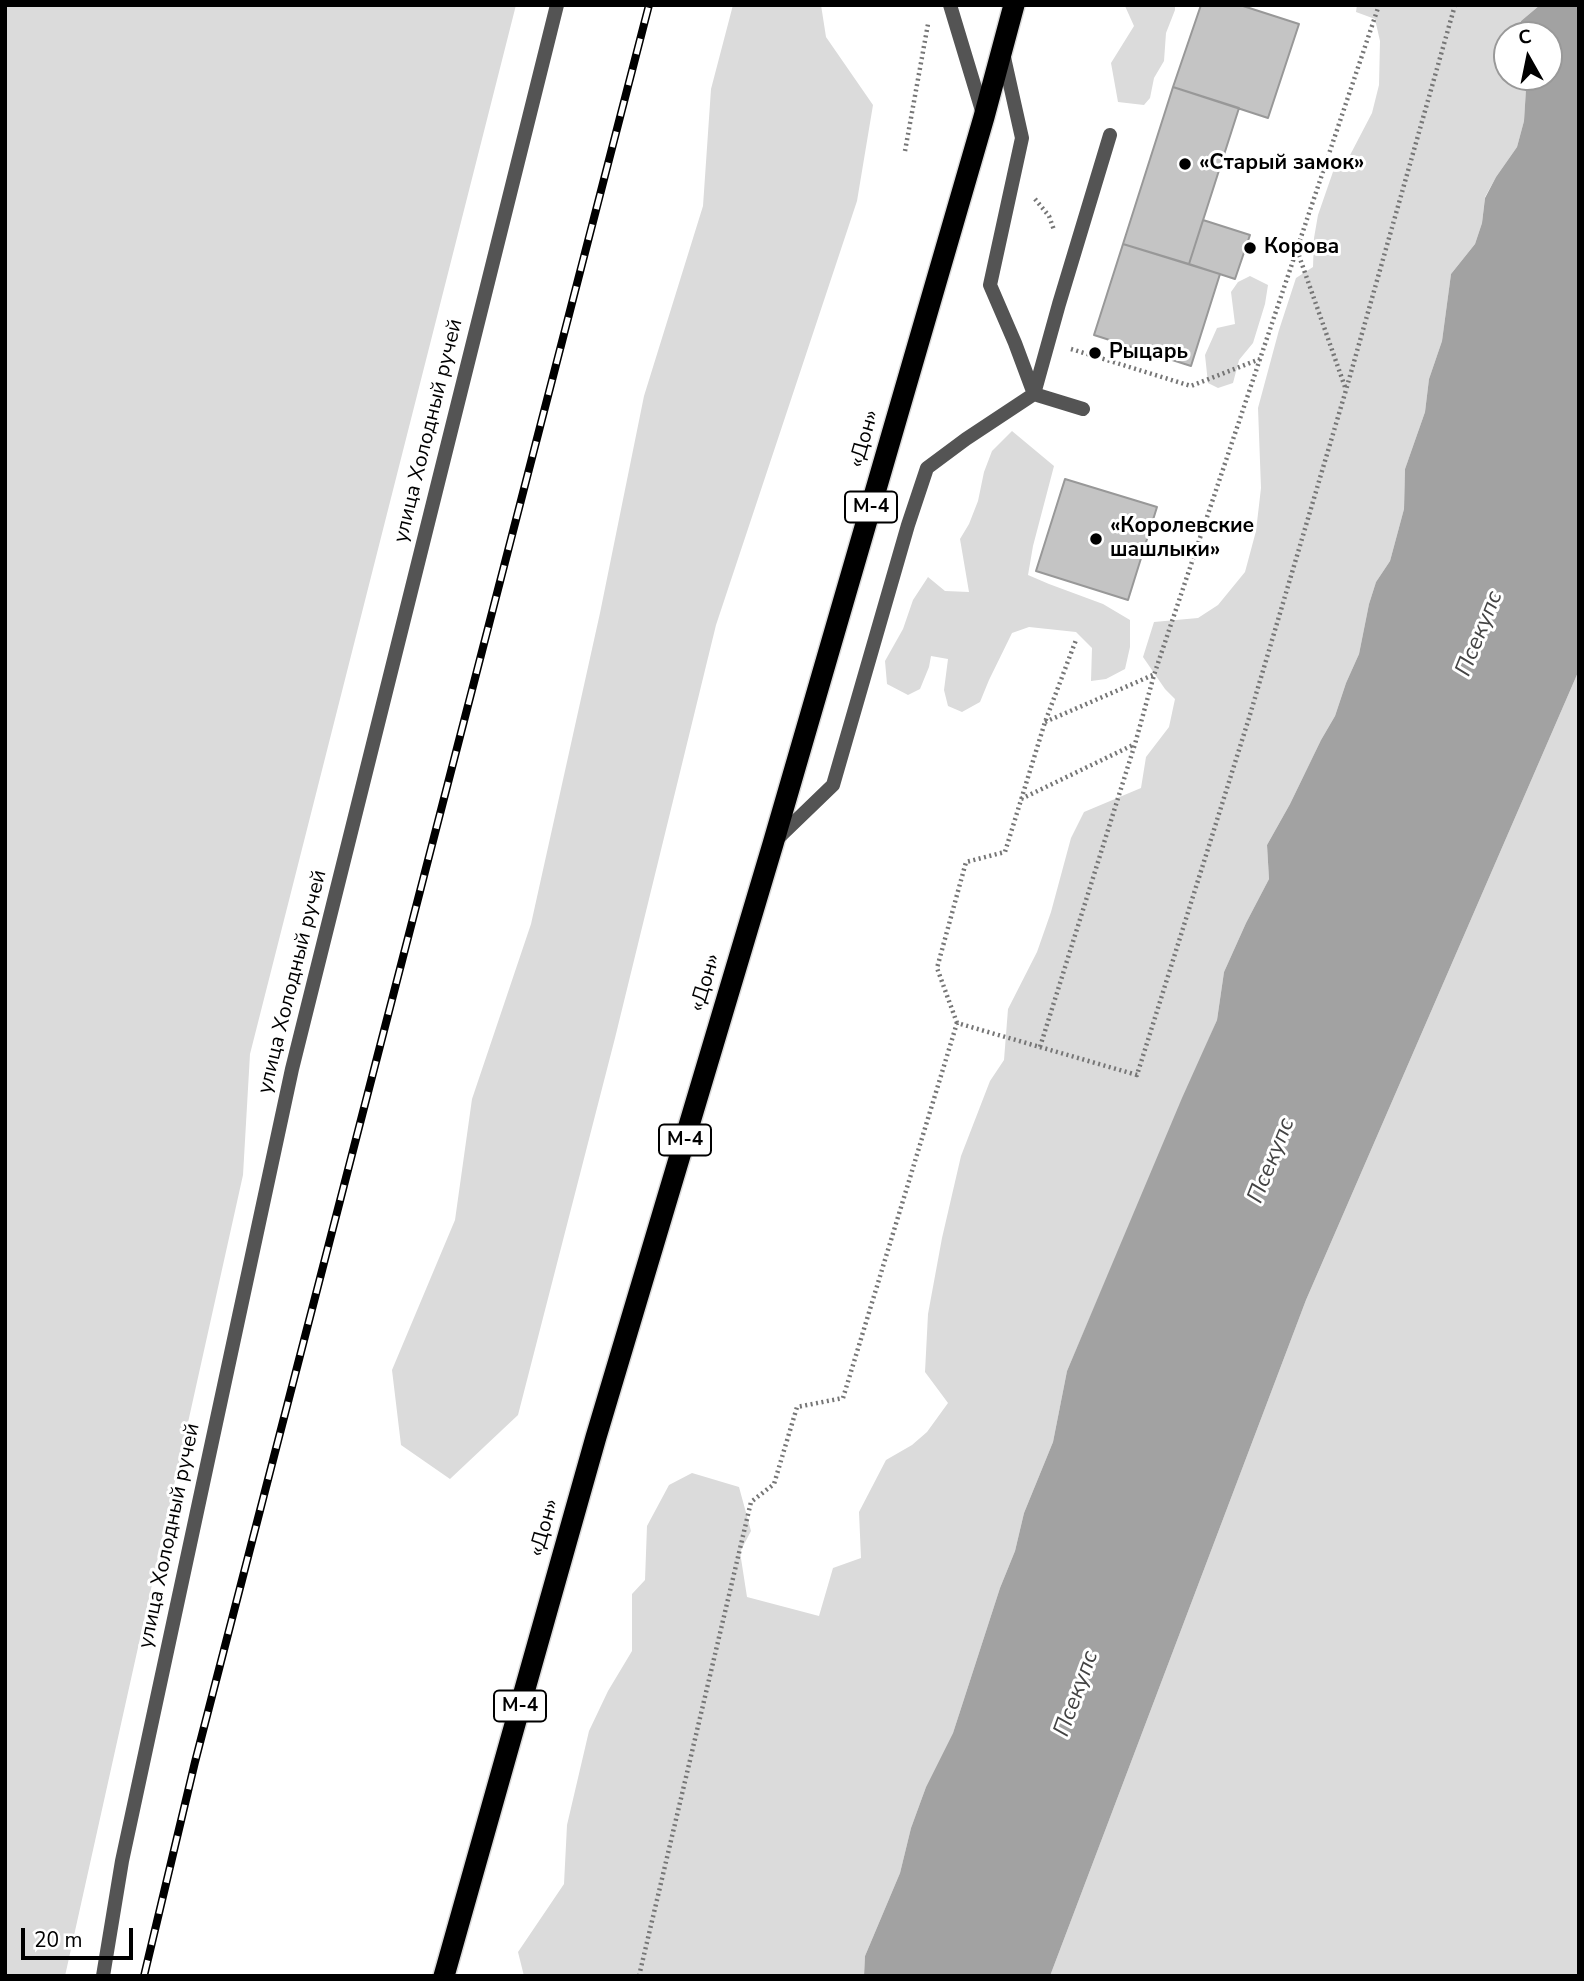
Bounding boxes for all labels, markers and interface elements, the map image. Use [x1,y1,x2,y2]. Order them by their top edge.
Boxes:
north arrow [1493,21,1563,91]
text: С [1517,23,1533,51]
place label: «Старый замок» [1199,151,1364,177]
marker: «Старый замок» [1177,156,1193,172]
place label: Корова [1264,235,1339,261]
marker: Корова [1242,240,1258,256]
street label: улица Холодный ручей [389,317,469,545]
place label: Рыцарь [1109,340,1188,366]
marker: Рыцарь [1087,345,1103,361]
street label: «Дон» [845,407,885,471]
road number: М-4 [845,492,897,522]
place label: «Королевские шашлыки» [1110,514,1254,564]
marker: «Королевские шашлыки» [1088,531,1104,547]
water label: Псекупс [1450,587,1510,681]
street label: улица Холодный ручей [253,868,333,1096]
street label: «Дон» [685,951,727,1015]
water label: Псекупс [1242,1114,1302,1208]
road number: М-4 [659,1124,711,1156]
street label: улица Холодный ручей [134,1421,206,1651]
street label: «Дон» [525,1496,565,1560]
water label: Псекупс [1049,1647,1105,1741]
road number: М-4 [494,1690,546,1722]
scale bar [24,1914,136,1958]
text: 20 m [34,1926,83,1954]

